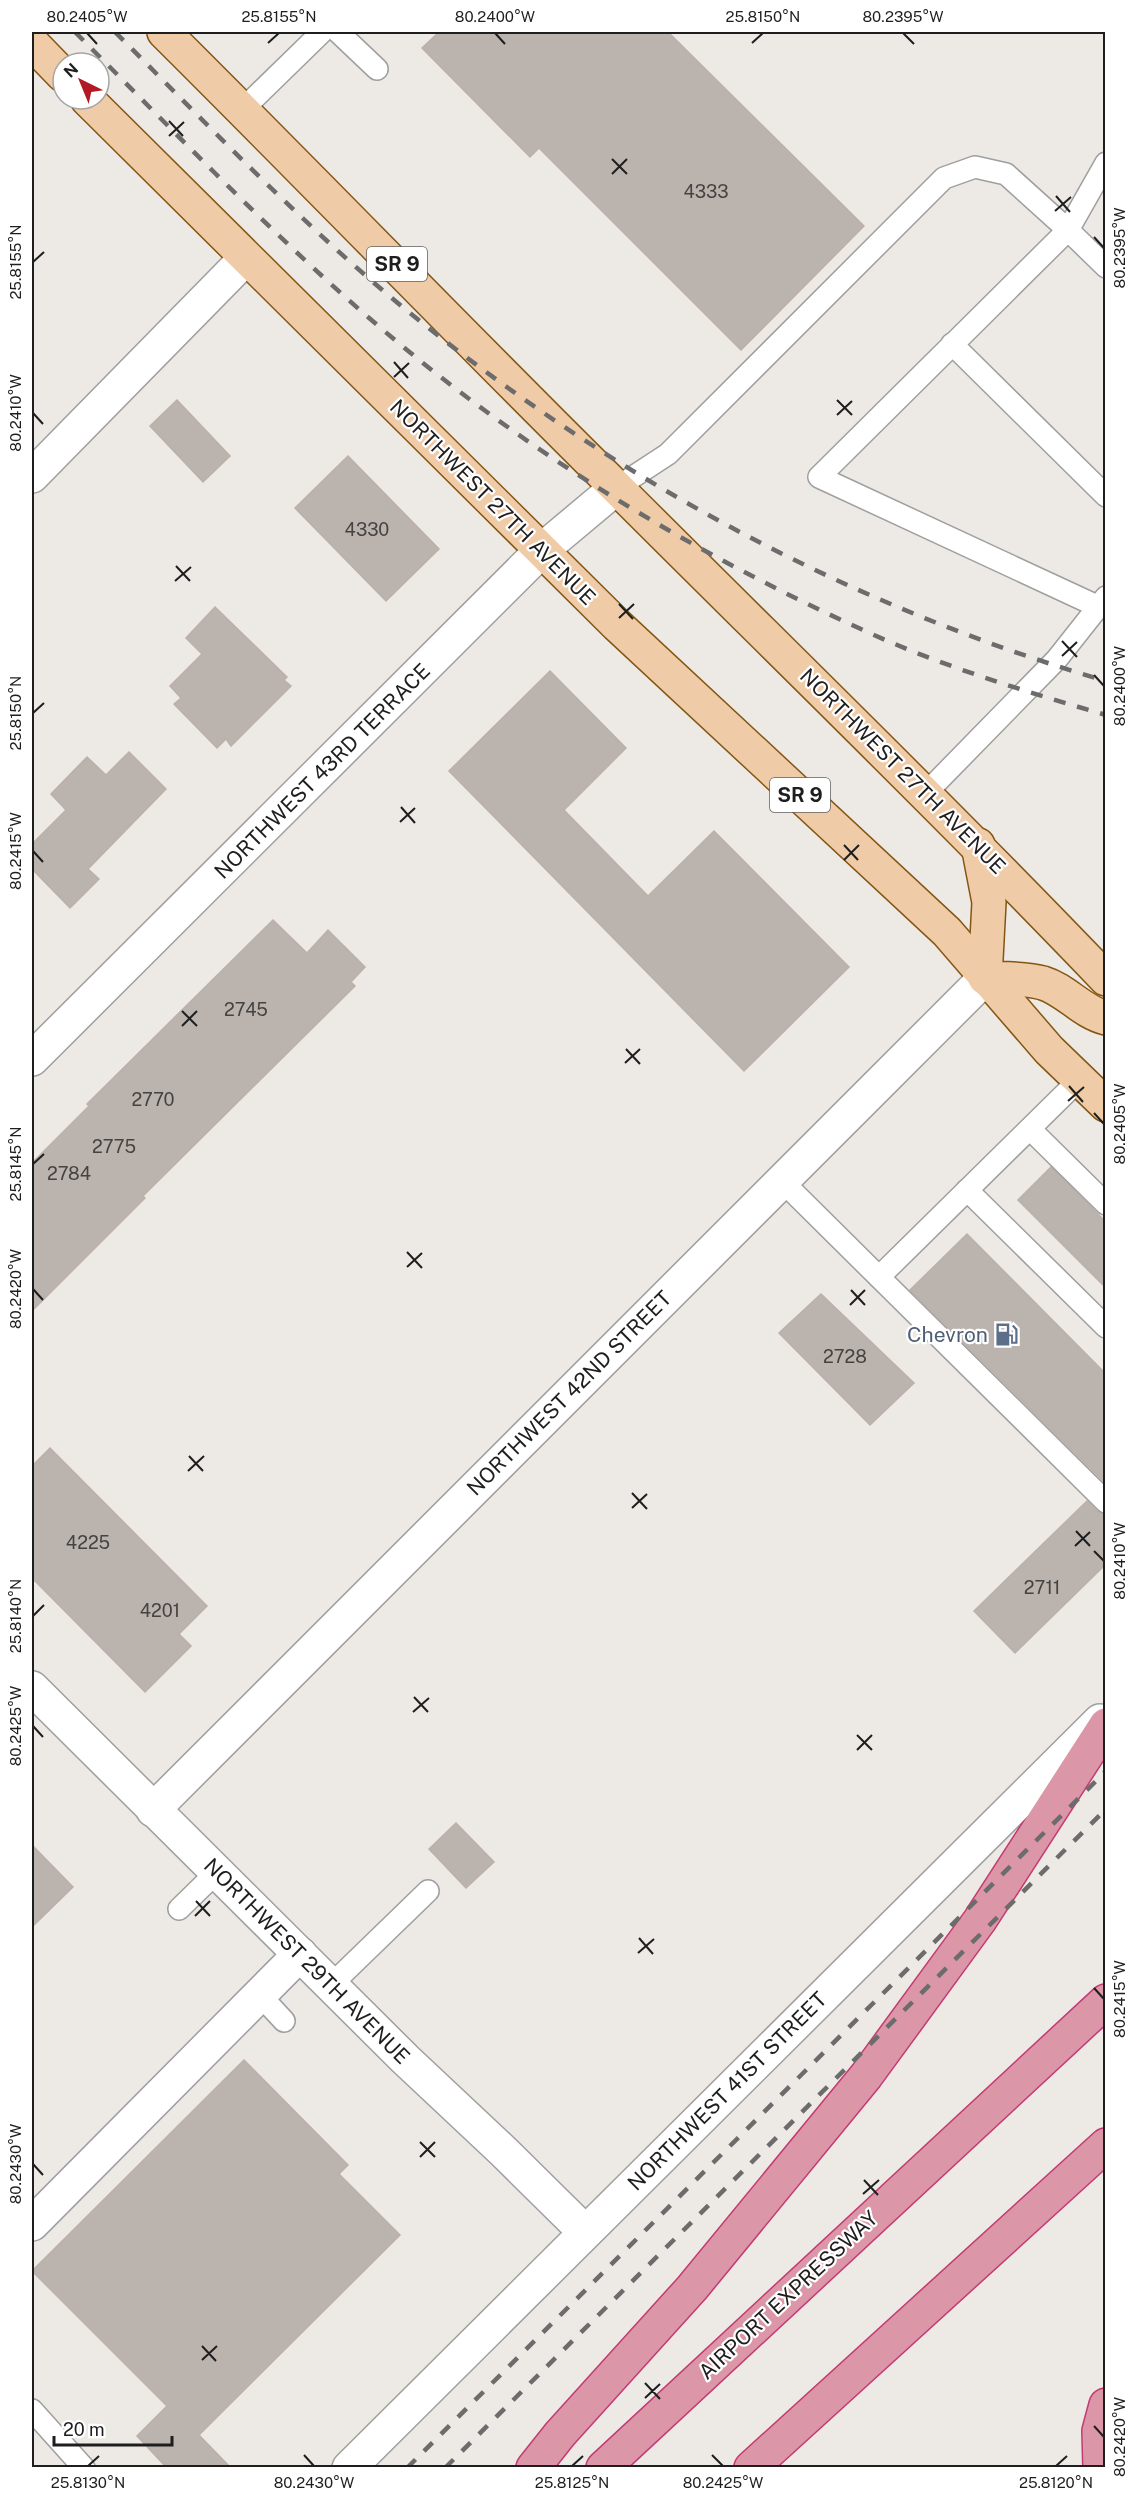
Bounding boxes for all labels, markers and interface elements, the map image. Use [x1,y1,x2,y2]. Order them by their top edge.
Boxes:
text: 80.2405°W [47,8,127,25]
text: 25.8155°N [241,8,317,25]
text: 80.2400°W [455,8,535,25]
text: 25.8150°N [726,8,800,25]
text: 80.2395°W [863,8,943,25]
north arrow [51,51,111,111]
text: N [60,59,82,82]
house number: 4333 [683,181,729,202]
text: 80.2395°W [1111,208,1128,288]
text: 25.8155°N [7,224,24,300]
road number: SR 9 [367,247,427,281]
text: 80.2410°W [7,374,24,452]
street label: NORTHWEST 27TH AVENUE [385,394,601,610]
house number: 4330 [345,519,389,540]
text: 80.2400°W [1111,646,1128,726]
street label: NORTHWEST 43RD TERRACE [209,658,435,884]
street label: NORTHWEST 27TH AVENUE [795,663,1011,879]
text: 25.8150°N [7,676,24,750]
road number: SR 9 [770,778,830,812]
text: 80.2415°W [7,812,24,890]
house number: 2745 [224,999,268,1020]
text: 80.2405°W [1111,1084,1128,1164]
house number: 2770 [131,1089,175,1110]
text: 25.8145°N [7,1127,24,1201]
house number: 2775 [92,1136,136,1157]
house number: 2784 [47,1163,91,1184]
text: 80.2420°W [7,1249,24,1329]
street label: NORTHWEST 42ND STREET [462,1286,676,1500]
fuel station icon: Chevron [993,1321,1019,1347]
place label: Chevron [907,1322,988,1347]
house number: 2728 [823,1346,867,1367]
text: 80.2410°W [1111,1522,1128,1600]
house number: 4225 [66,1532,110,1553]
house number: 2711 [1024,1577,1060,1598]
text: 25.8140°N [7,1579,24,1653]
house number: 4201 [140,1600,180,1621]
text: 80.2425°W [7,1686,24,1766]
street label: NORTHWEST 29TH AVENUE [199,1853,415,2069]
text: 80.2415°W [1111,1960,1128,2038]
street label: NORTHWEST 41ST STREET [622,1986,832,2196]
text: 80.2430°W [7,2124,24,2204]
street label: AIRPORT EXPRESSWAY [693,2205,883,2384]
text: 80.2420°W [1111,2397,1128,2477]
scale bar [54,2409,172,2447]
text: 20 m [63,2419,105,2440]
text: 25.8130°N [51,2474,125,2491]
text: 80.2430°W [274,2474,354,2491]
text: 25.8125°N [535,2474,609,2491]
text: 80.2425°W [683,2474,763,2491]
text: 25.8120°N [1019,2474,1093,2491]

